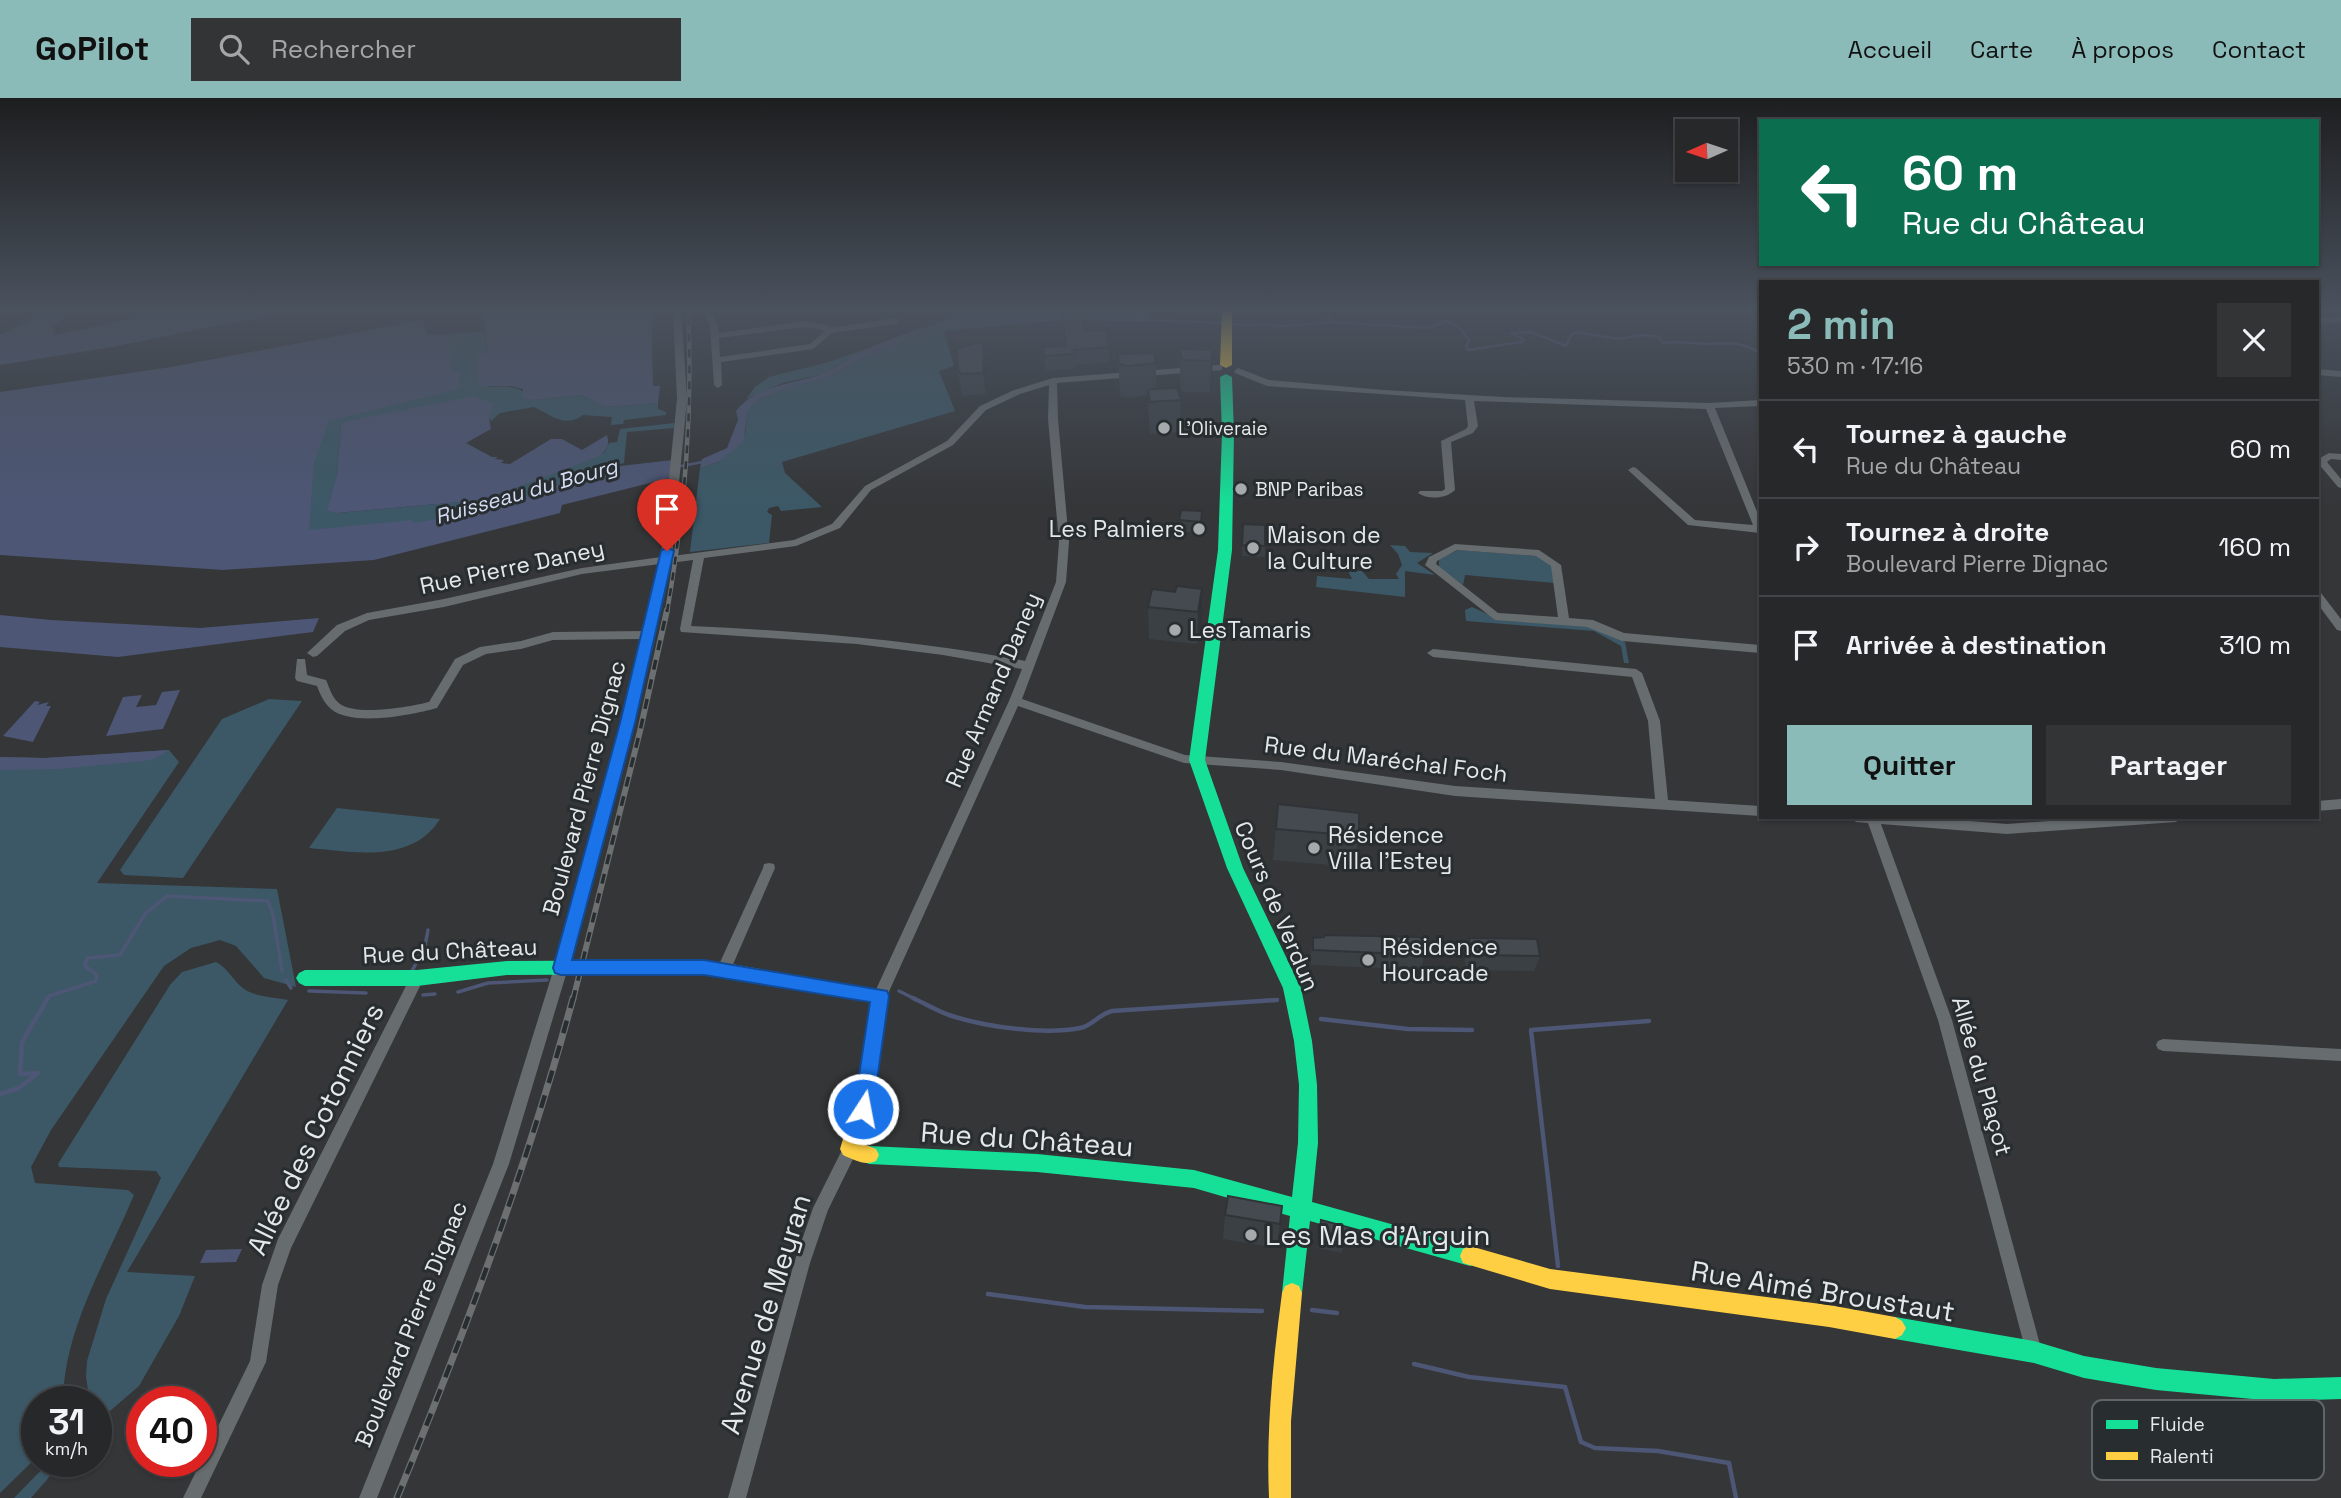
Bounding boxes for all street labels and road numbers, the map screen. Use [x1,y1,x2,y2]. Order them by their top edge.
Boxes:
street label: Rue Pierre Daney [417,533,607,601]
street label: Rue Armand Daney [938,588,1048,792]
street label: Boulevard Pierre Dignac [536,657,632,919]
street label: Rue du Maréchal Foch [1263,729,1509,789]
street label: Cours de Verdun [1228,816,1326,996]
street label: Rue du Château [362,931,538,971]
street label: Allée du Plaçot [1945,993,2019,1159]
street label: Allée des Cotonniers [238,997,392,1261]
street label: Rue du Château [919,1114,1135,1164]
street label: Avenue de Meyran [711,1190,819,1438]
street label: Boulevard Pierre Dignac [348,1197,474,1451]
street label: Rue Aimé Broustaut [1689,1252,1957,1330]

